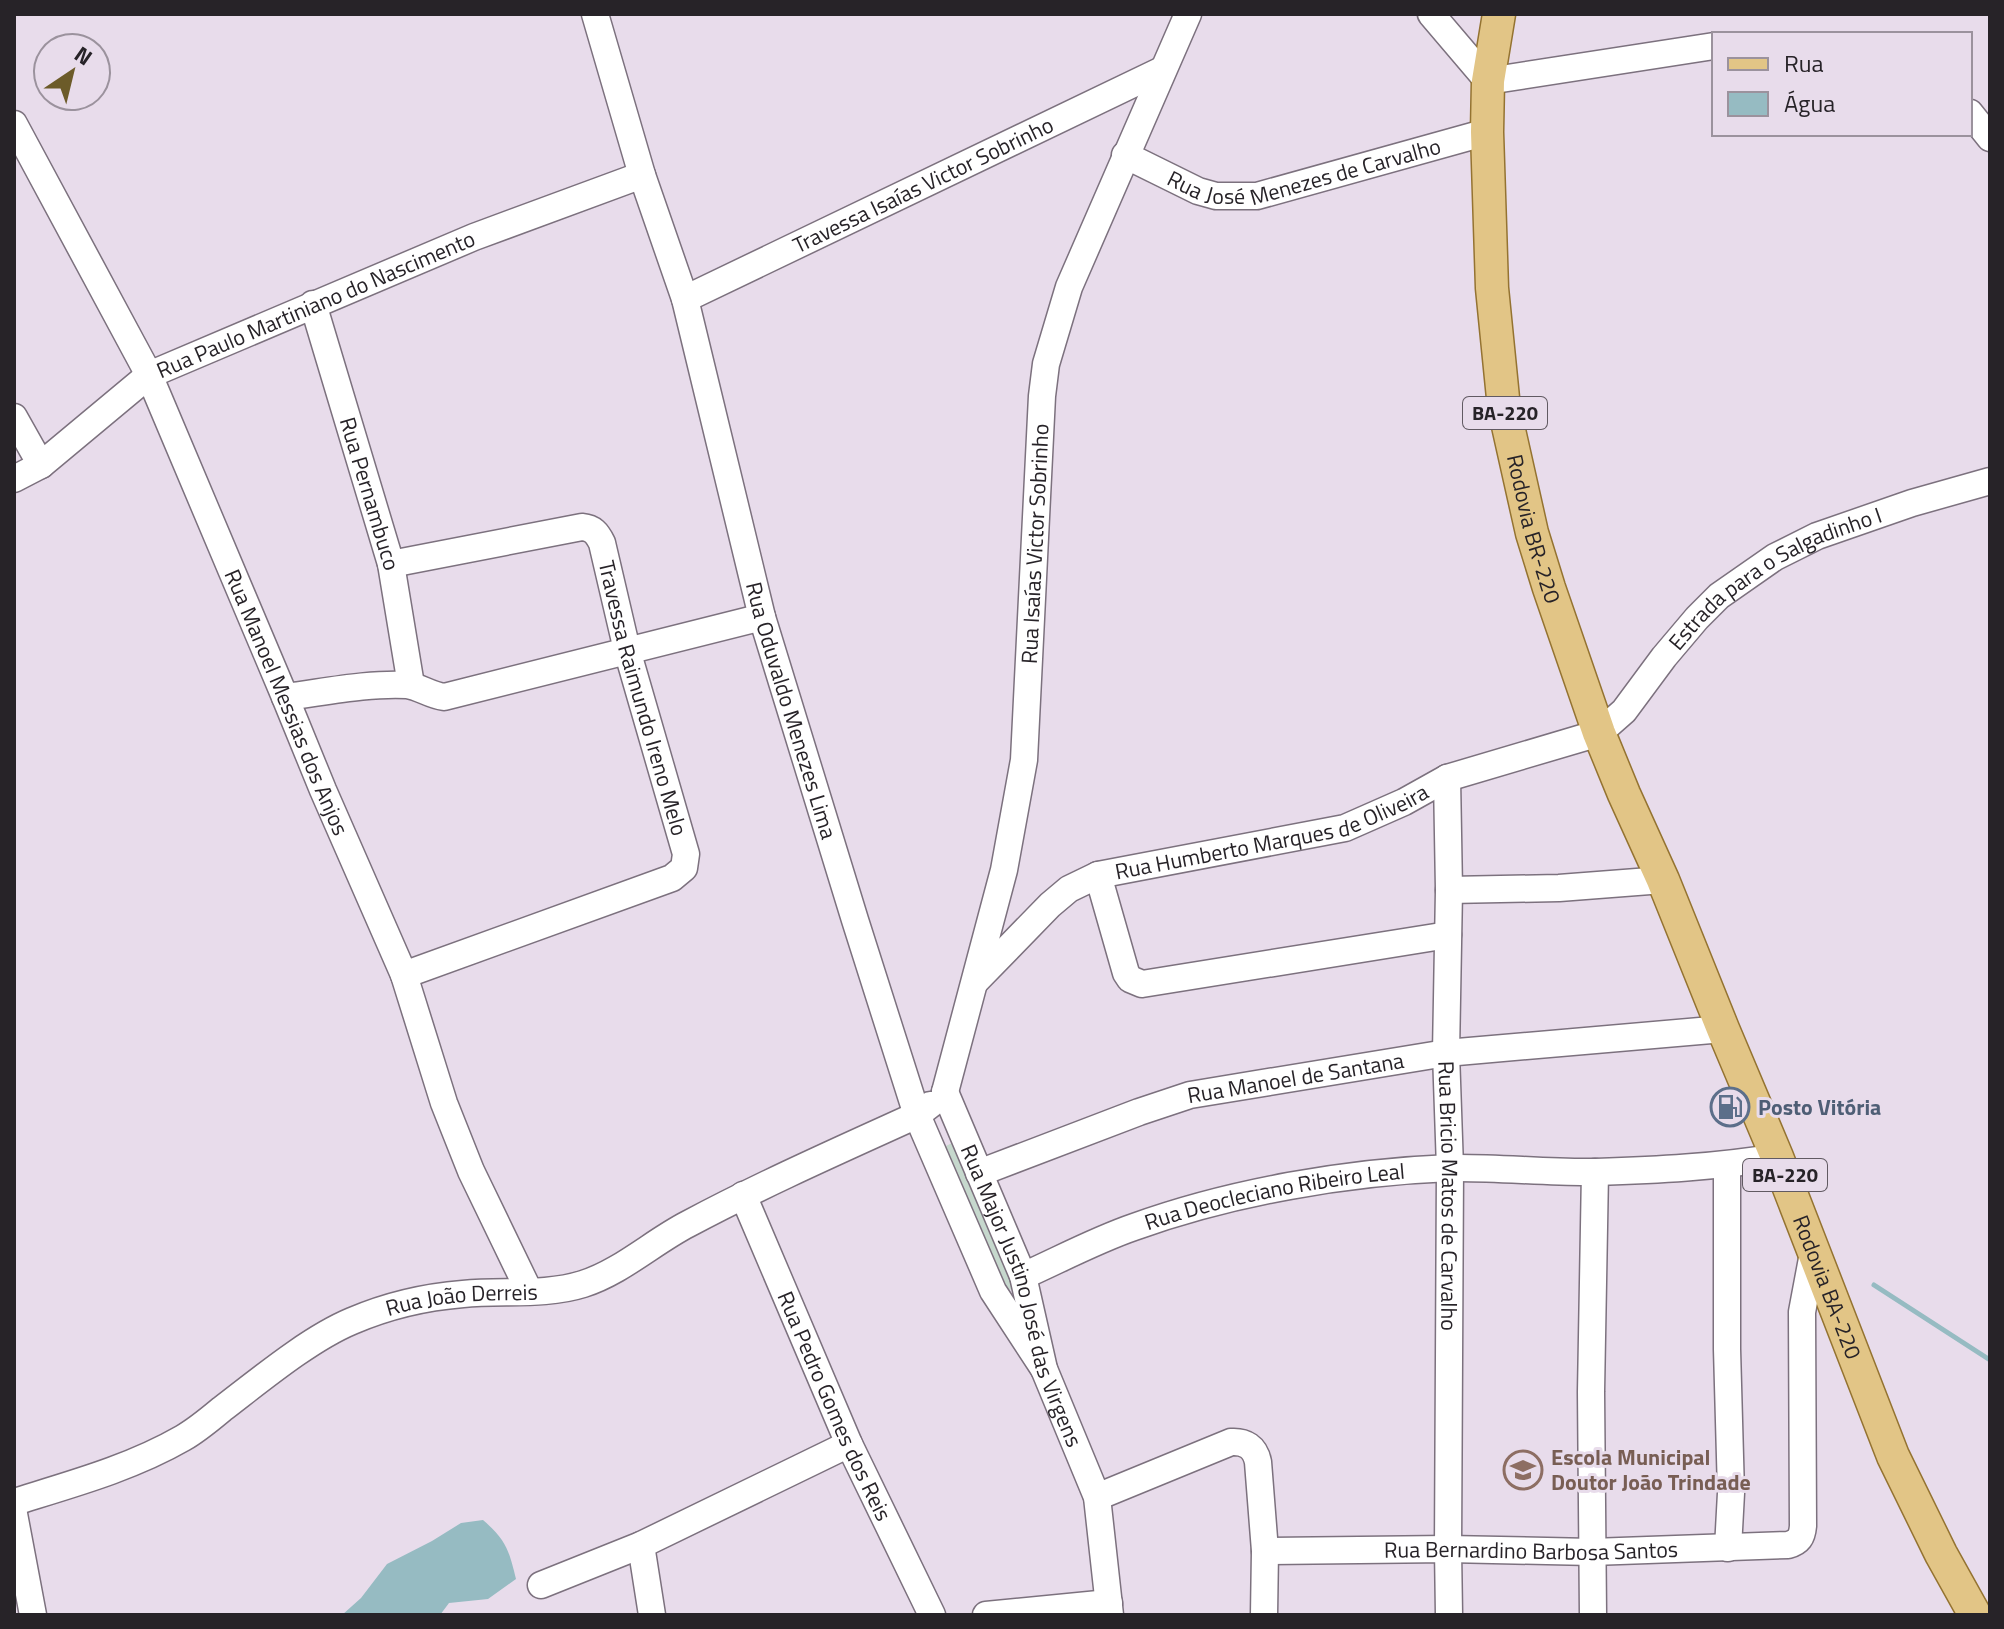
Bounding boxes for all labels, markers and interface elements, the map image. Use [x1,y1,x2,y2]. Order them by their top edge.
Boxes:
north arrow [32,32,112,112]
legend [1712,32,1972,136]
text: N [67,37,99,74]
text: Rua [1784,45,1823,81]
text: Água [1784,85,1835,121]
street label: Travessa Isaías Victor Sobrinho [787,108,1059,262]
street label: Rua José Menezes de Carvalho [1161,129,1445,214]
street label: Rua Paulo Martiniano do Nascimento [151,222,480,387]
road number: BA-220 [1463,397,1547,429]
street label: Rua Pernambuco [331,413,409,574]
street label: Rua Isaías Victor Sobrinho [1012,423,1058,665]
street label: Rodovia BR-220 [1498,451,1570,608]
street label: Estrada para o Salgadinho I [1660,498,1886,658]
street label: Travessa Raimundo Ireno Melo [590,557,697,840]
street label: Rua Manoel Messias dos Anjos [216,564,358,841]
street label: Rua Oduvaldo Menezes Lima [737,578,846,843]
street label: Rua Humberto Marques de Oliveira [1112,775,1435,888]
street label: Rua Manoel de Santana [1185,1043,1406,1112]
street label: Rua Bricio Matos de Carvalho [1429,1060,1467,1331]
fuel station icon: Posto Vitória [1709,1086,1751,1128]
place label: Posto Vitória [1758,1090,1881,1124]
street label: Rua Major Justino José das Virgens [952,1139,1091,1452]
street label: Rua Deocleciano Ribeiro Leal [1140,1154,1406,1239]
road number: BA-220 [1743,1159,1827,1191]
street label: Rodovia BA-220 [1784,1210,1871,1364]
street label: Rua João Derreis [381,1275,538,1325]
street label: Rua Pedro Gomes dos Reis [769,1286,901,1527]
place label: Escola Municipal Doutor João Trindade [1551,1440,1751,1499]
school or university icon: Escola Municipal Doutor João Trindade [1502,1449,1544,1491]
street label: Rua Bernardino Barbosa Santos [1384,1532,1679,1569]

